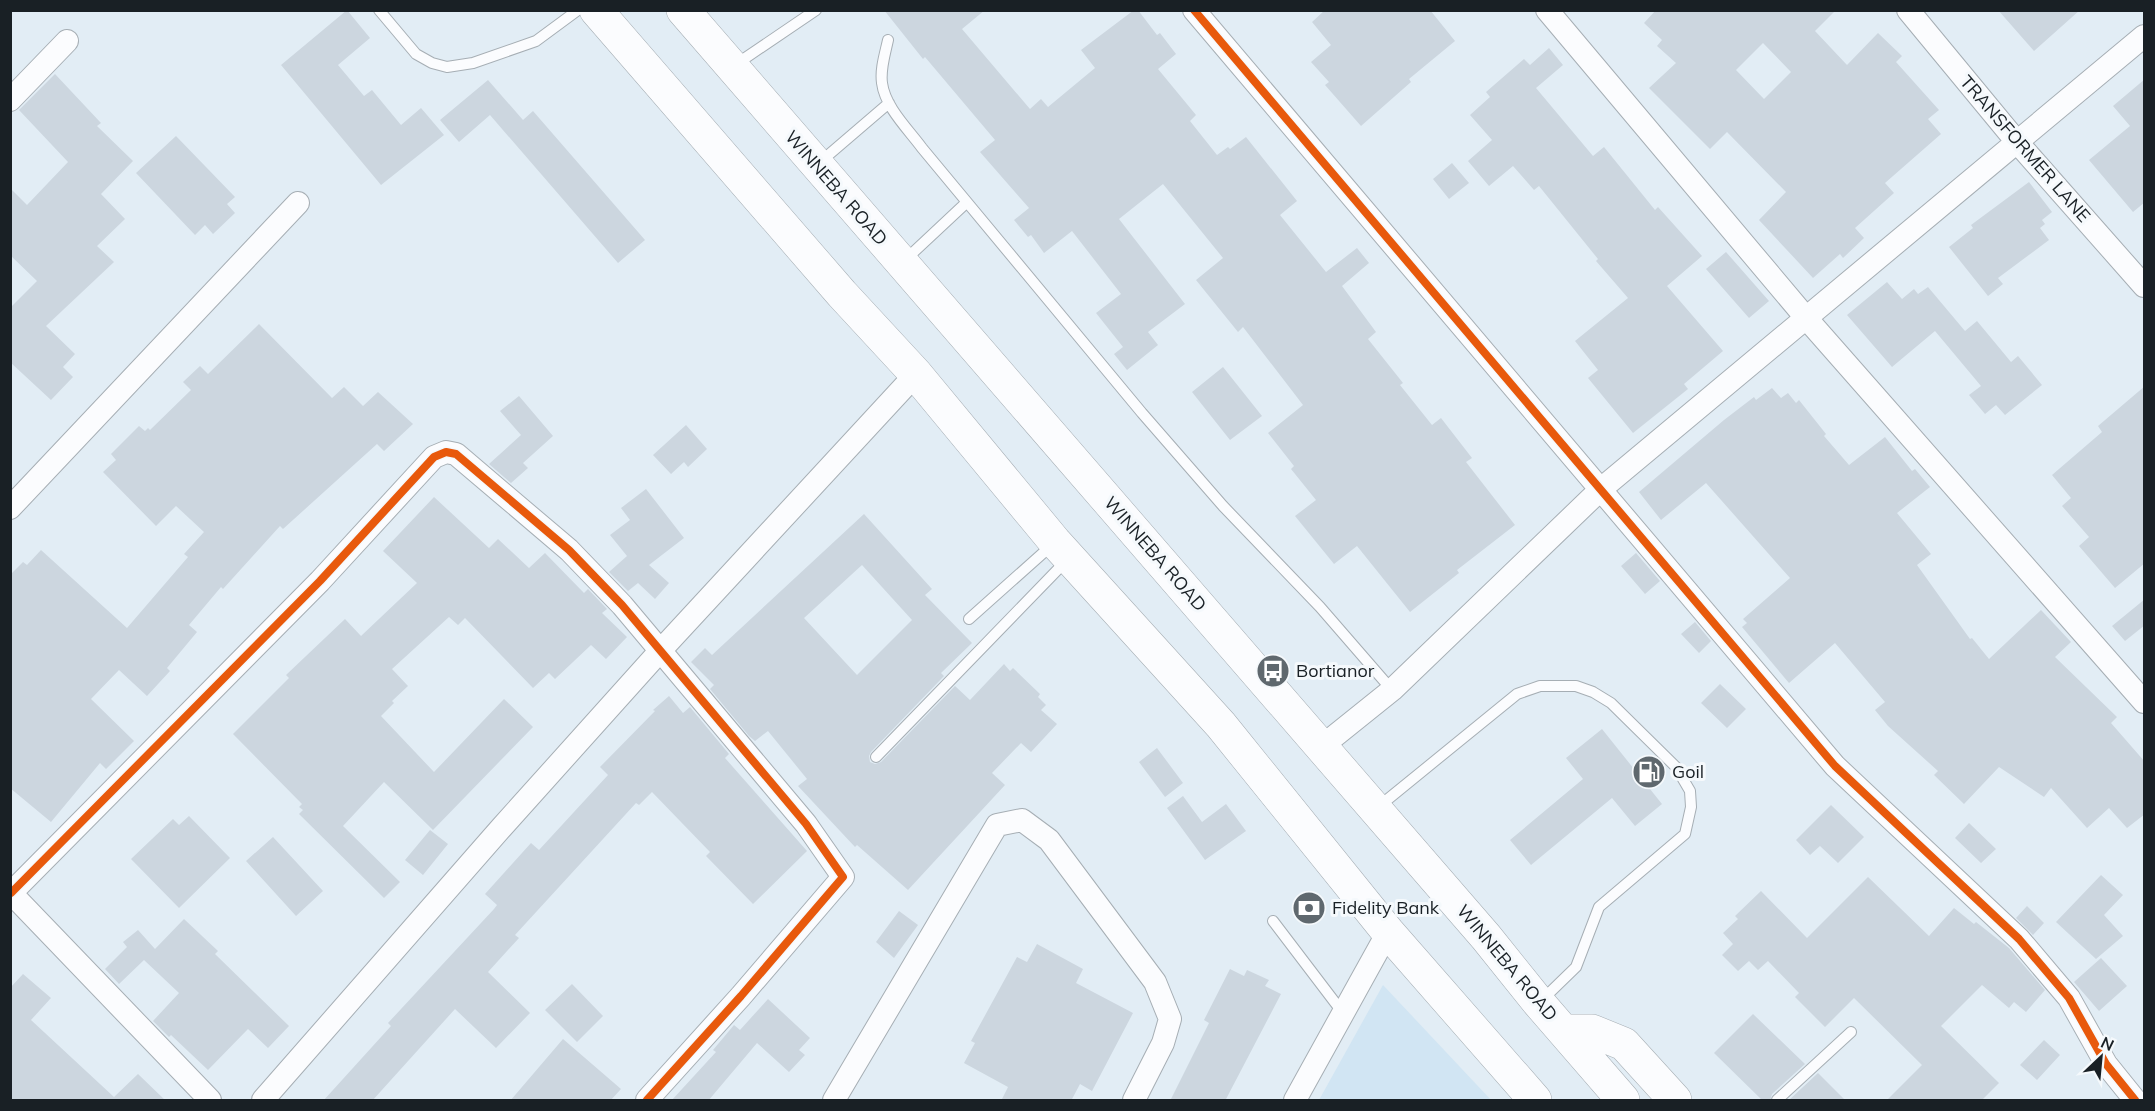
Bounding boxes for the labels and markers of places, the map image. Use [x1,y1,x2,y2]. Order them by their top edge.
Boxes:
bus stop icon: Bortianor [1255,653,1291,689]
place label: Bortianor [1296,659,1375,682]
fuel station icon: Goil [1631,754,1667,790]
place label: Goil [1672,760,1704,783]
bank icon: Fidelity Bank [1291,890,1327,926]
place label: Fidelity Bank [1332,896,1440,919]

